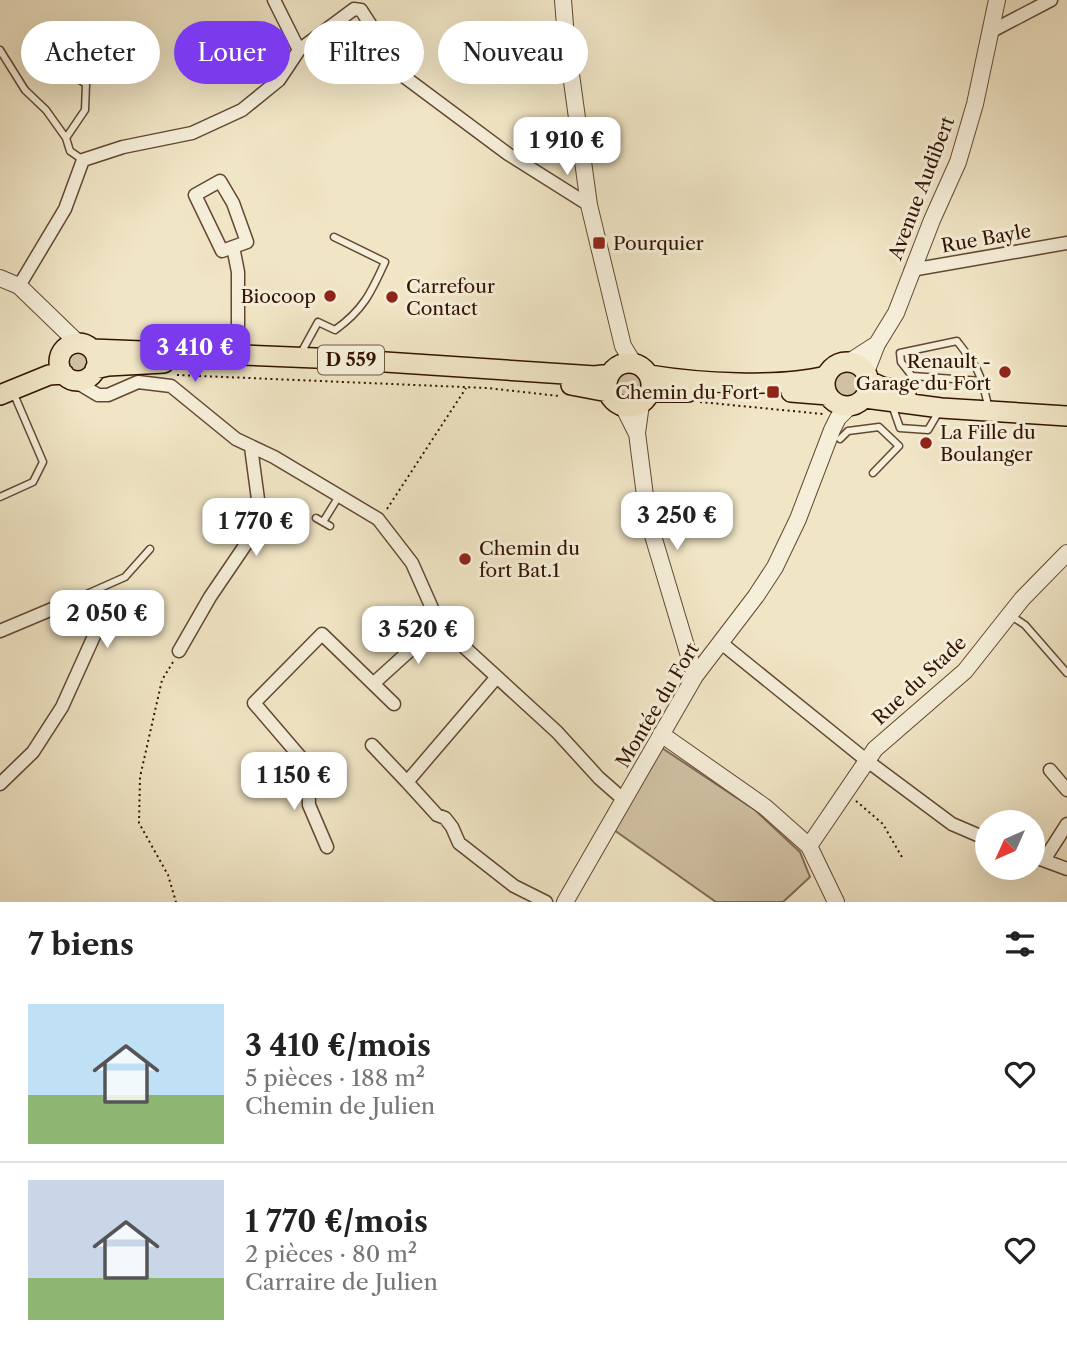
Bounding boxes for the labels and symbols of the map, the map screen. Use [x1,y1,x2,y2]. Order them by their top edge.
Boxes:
street label: Avenue Audibert [883,113,959,264]
pin: 1 910 € [502,118,632,177]
street label: Rue Bayle [939,219,1033,258]
place label: Pourquier [613,232,704,255]
marker: Pourquier [591,235,607,251]
place label: Carrefour Contact [406,275,495,320]
place label: Biocoop [240,285,316,308]
marker: Biocoop [322,288,338,304]
marker: Carrefour Contact [384,289,400,305]
pin: 3 410 € [130,324,260,384]
road number: D 559 [318,346,384,374]
place label: Renault - Garage du Fort [856,350,991,395]
marker: Renault - Garage du Fort [997,364,1013,380]
place label: Chemin du Fort [615,381,759,404]
marker: Chemin du Fort [765,384,781,400]
place label: La Fille du Boulanger [940,421,1036,466]
marker: La Fille du Boulanger [918,435,934,451]
pin: 3 250 € [612,492,742,552]
pin: 1 770 € [191,498,321,558]
place label: Chemin du fort Bat.1 [479,537,580,582]
marker: Chemin du fort Bat.1 [457,551,473,567]
pin: 2 050 € [42,590,172,650]
pin: 3 520 € [353,606,483,666]
street label: Rue du Stade [868,631,971,730]
street label: Montée du Fort [611,638,704,772]
pin: 1 150 € [229,752,359,812]
north arrow [975,810,1045,880]

